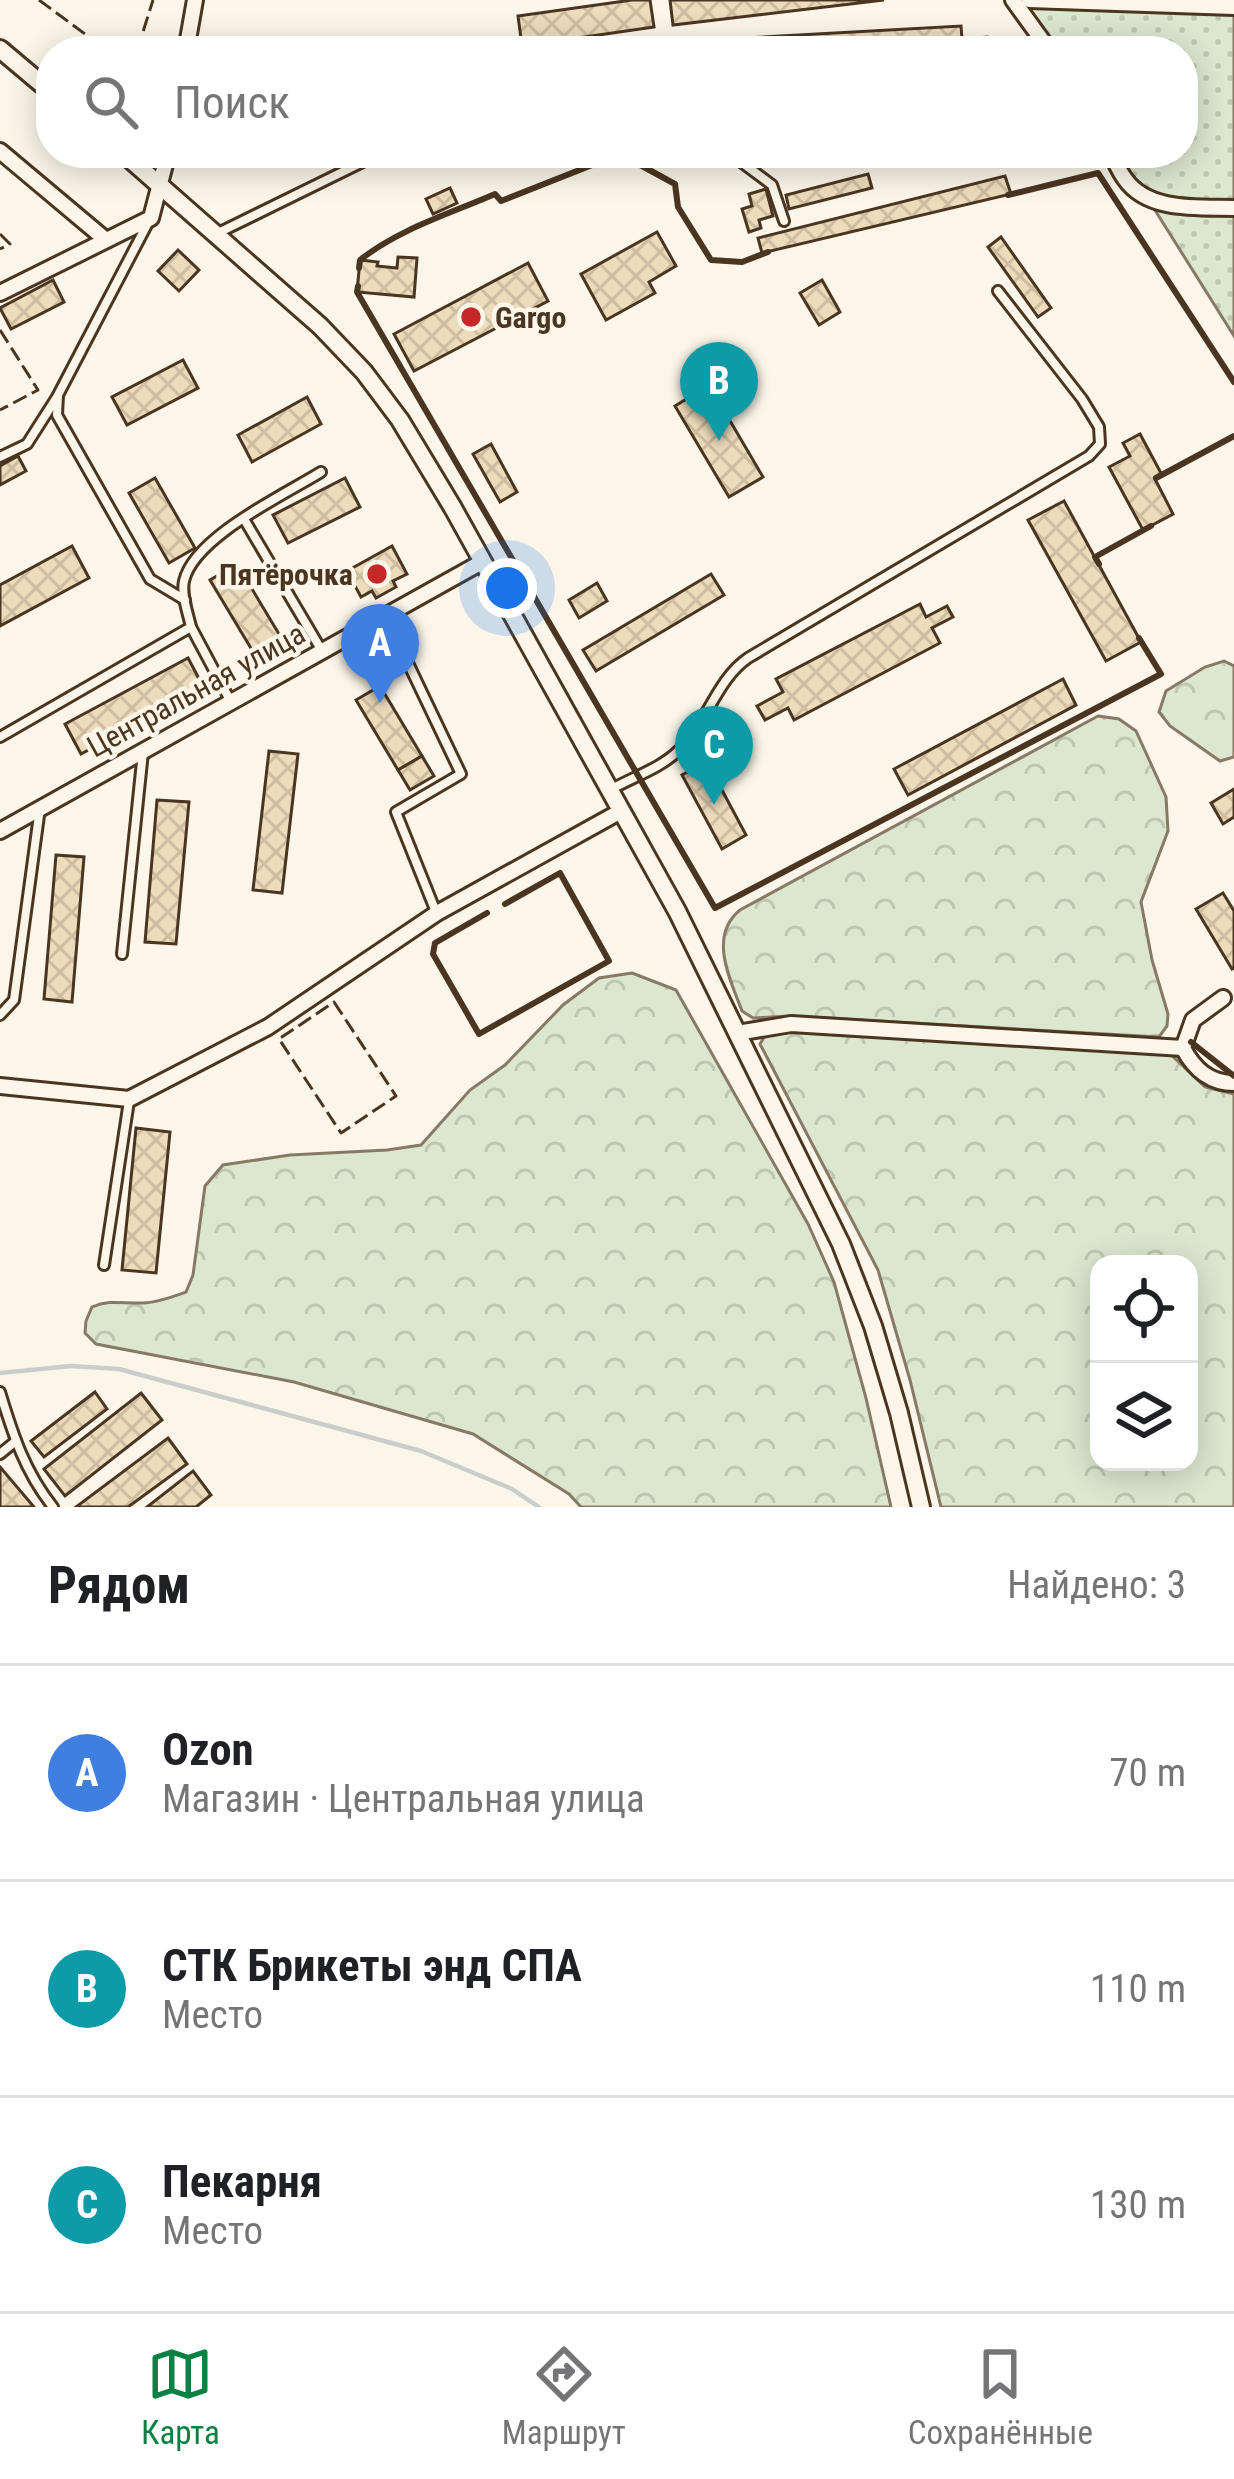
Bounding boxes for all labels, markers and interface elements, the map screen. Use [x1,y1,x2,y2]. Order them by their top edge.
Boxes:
search box [36,36,1198,168]
icon: search [78,69,144,135]
text: Поиск [174,76,290,129]
place label: Gargo [495,300,566,335]
marker: Gargo [458,304,484,330]
pin: B [680,342,758,441]
place label: Пятёрочка [219,557,353,592]
your location [477,558,537,618]
marker: Пятёрочка [364,561,390,587]
pin: A [341,604,419,703]
street label: Центральная улица [81,616,311,764]
pin: C [675,706,753,805]
map controls [1090,1255,1198,1471]
button: locate [1090,1255,1198,1363]
button: layers [1090,1363,1198,1471]
text: Рядом [48,1556,190,1615]
text: Найдено: 3 [1007,1562,1186,1608]
text: Ozon [162,1723,254,1776]
text: A [75,1750,99,1796]
text: 70 m [1109,1750,1186,1796]
text: Магазин · Центральная улица [162,1776,645,1822]
text: СТК Брикеты энд СПА [162,1939,582,1992]
text: B [76,1966,98,2012]
text: 110 m [1090,1966,1186,2012]
text: Место [162,1992,263,2038]
text: Пекарня [162,2155,322,2208]
text: C [76,2182,98,2228]
text: 130 m [1090,2182,1186,2228]
text: Место [162,2208,263,2254]
tab: Карта [141,2341,220,2452]
tab: Маршрут [502,2341,626,2452]
tab: Сохранённые [908,2341,1093,2452]

